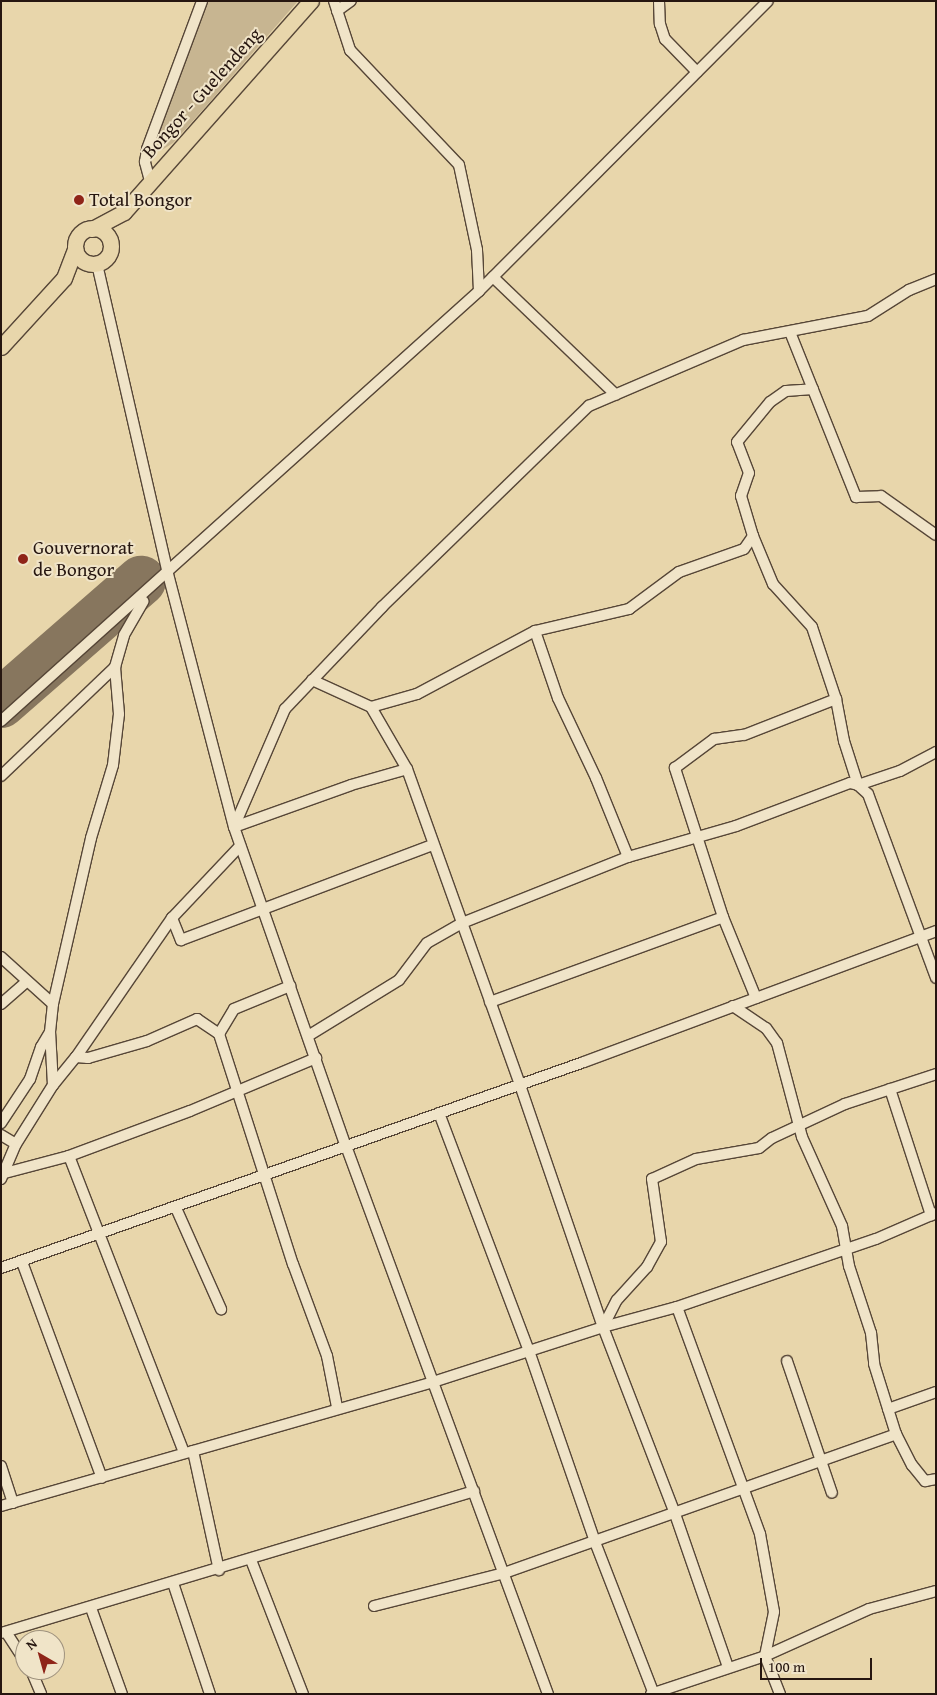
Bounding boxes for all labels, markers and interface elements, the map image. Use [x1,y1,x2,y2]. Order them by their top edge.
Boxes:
street label: Bongor - Guelendeng [137,23,267,163]
place label: Total Bongor [89,189,192,211]
marker: Total Bongor [73,194,85,206]
place label: Gouvernorat de Bongor [33,537,134,581]
marker: Gouvernorat de Bongor [17,553,29,565]
north arrow [15,1630,65,1680]
text: N [22,1633,41,1655]
scale bar [762,1648,874,1680]
text: 100 m [768,1656,805,1677]

